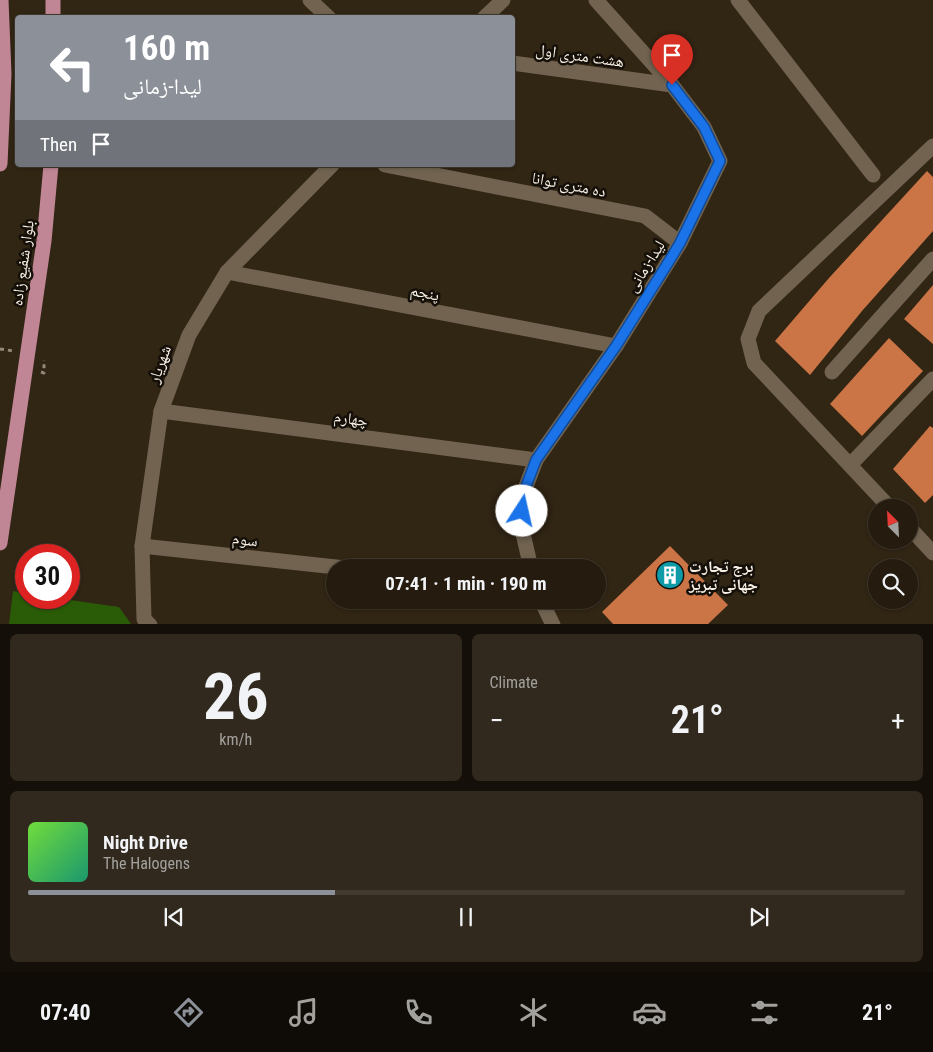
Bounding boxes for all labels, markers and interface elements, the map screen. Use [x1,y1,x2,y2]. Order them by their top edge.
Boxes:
text: 160 m [123,28,210,69]
pin [651,34,693,85]
icon: left [40,35,105,100]
street label: هشت متری اول [534,40,626,72]
icon: arrive [658,41,686,69]
text: لیدا-زمانی [123,74,202,99]
icon: arrive [87,130,115,158]
text: Then [40,133,77,156]
street label: ده متری توانا [530,168,608,202]
street label: بلوار شفیع زاده [7,219,39,307]
street label: لیدا-زمانی [622,237,670,296]
street label: پنجم [409,280,441,306]
street label: شهریار [144,343,175,387]
street label: چهارم [332,407,369,431]
position arrow [495,484,547,536]
north arrow [868,499,918,549]
map controls [868,499,918,609]
street label: سوم [231,529,259,551]
speed limit sign: 30 [15,544,80,609]
place label: برج تجارت جهانی تبریز [688,557,758,594]
button: search [868,559,918,609]
building icon: برج تجارت جهانی تبریز [655,560,685,590]
text: 07:41 · 1 min · 190 m [385,572,547,595]
text: 26 [203,659,269,735]
text: Climate [490,673,538,692]
text: 21° [671,698,724,742]
text: − [490,704,504,737]
text: + [891,704,905,737]
text: km/h [219,730,252,749]
text: Night Drive [103,831,188,854]
text: The Halogens [103,854,190,873]
icon: previous [160,903,188,931]
icon: pause [452,903,480,931]
icon: next [745,903,773,931]
icon: directions [171,995,206,1030]
icon: music [286,995,321,1030]
icon: phone [401,995,436,1030]
icon: climate [516,995,551,1030]
icon: car [632,995,667,1030]
icon: filters [747,995,782,1030]
text: 07:40 [40,1000,91,1025]
text: 21° [862,1000,893,1025]

